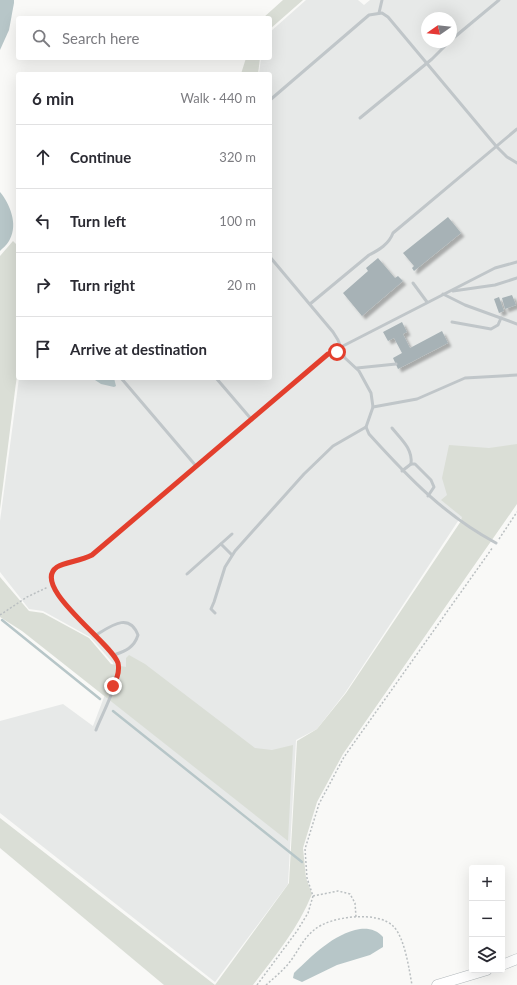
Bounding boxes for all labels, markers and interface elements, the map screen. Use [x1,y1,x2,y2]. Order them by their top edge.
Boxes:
north arrow [421,12,457,48]
search box [16,16,272,60]
icon: search [30,27,52,49]
text: Search here [62,29,139,47]
text: 6 min [32,88,74,109]
text: Walk · 440 m [180,90,256,106]
icon: ahead [32,146,54,168]
text: Continue [70,148,131,166]
text: 320 m [219,149,256,165]
icon: left [32,210,54,232]
text: Turn left [70,212,126,230]
text: 100 m [219,213,256,229]
icon: right [32,274,54,296]
text: Turn right [70,276,135,294]
text: 20 m [227,277,256,293]
icon: arrive [32,338,54,360]
text: Arrive at destination [70,340,207,358]
route start [328,343,346,361]
route end [104,677,122,695]
map controls [469,865,505,973]
button: + [469,865,505,901]
button: − [469,901,505,937]
button: layers [469,937,505,973]

